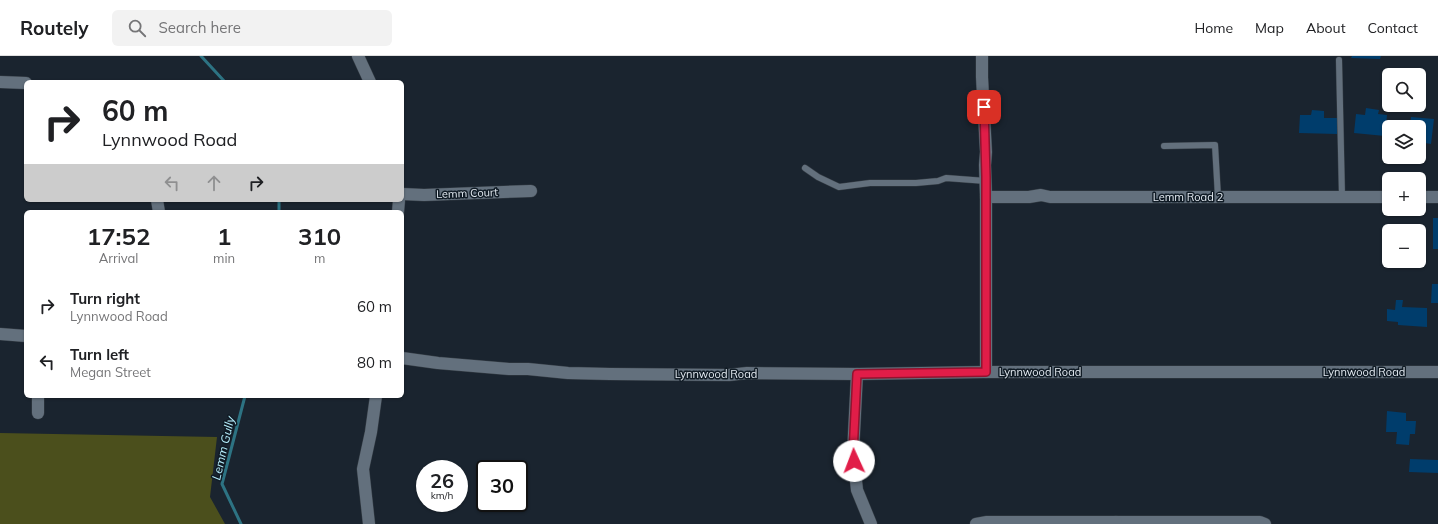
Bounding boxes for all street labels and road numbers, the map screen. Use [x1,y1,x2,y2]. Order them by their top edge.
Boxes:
street label: Lemm Court [436,185,498,201]
street label: Lemm Road 2 [1153,190,1224,204]
street label: Lynnwood Road [999,365,1081,379]
street label: Lynnwood Road [1323,365,1405,379]
street label: Lynnwood Road [675,367,757,381]

